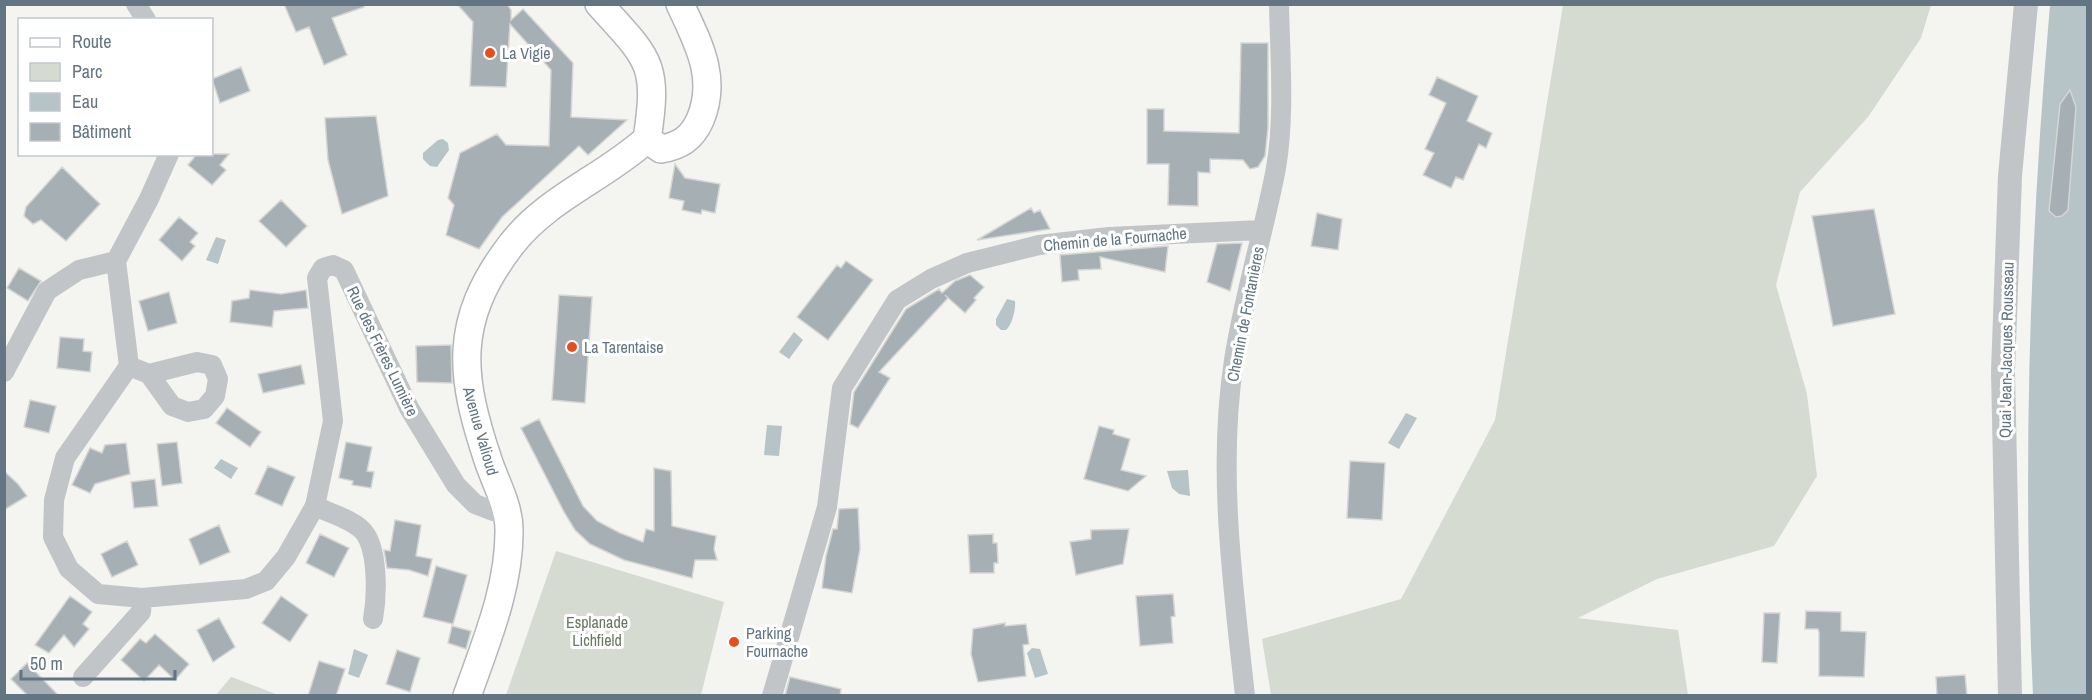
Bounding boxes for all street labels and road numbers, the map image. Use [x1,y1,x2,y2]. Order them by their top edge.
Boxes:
street label: Chemin de la Fournache [1042,222,1188,256]
street label: Chemin de Fontanières [1221,245,1269,383]
street label: Quai Jean-Jacques Rousseau [1993,262,2019,438]
street label: Rue des Frères Lumière [342,282,424,420]
street label: Avenue Valioud [458,383,504,478]

